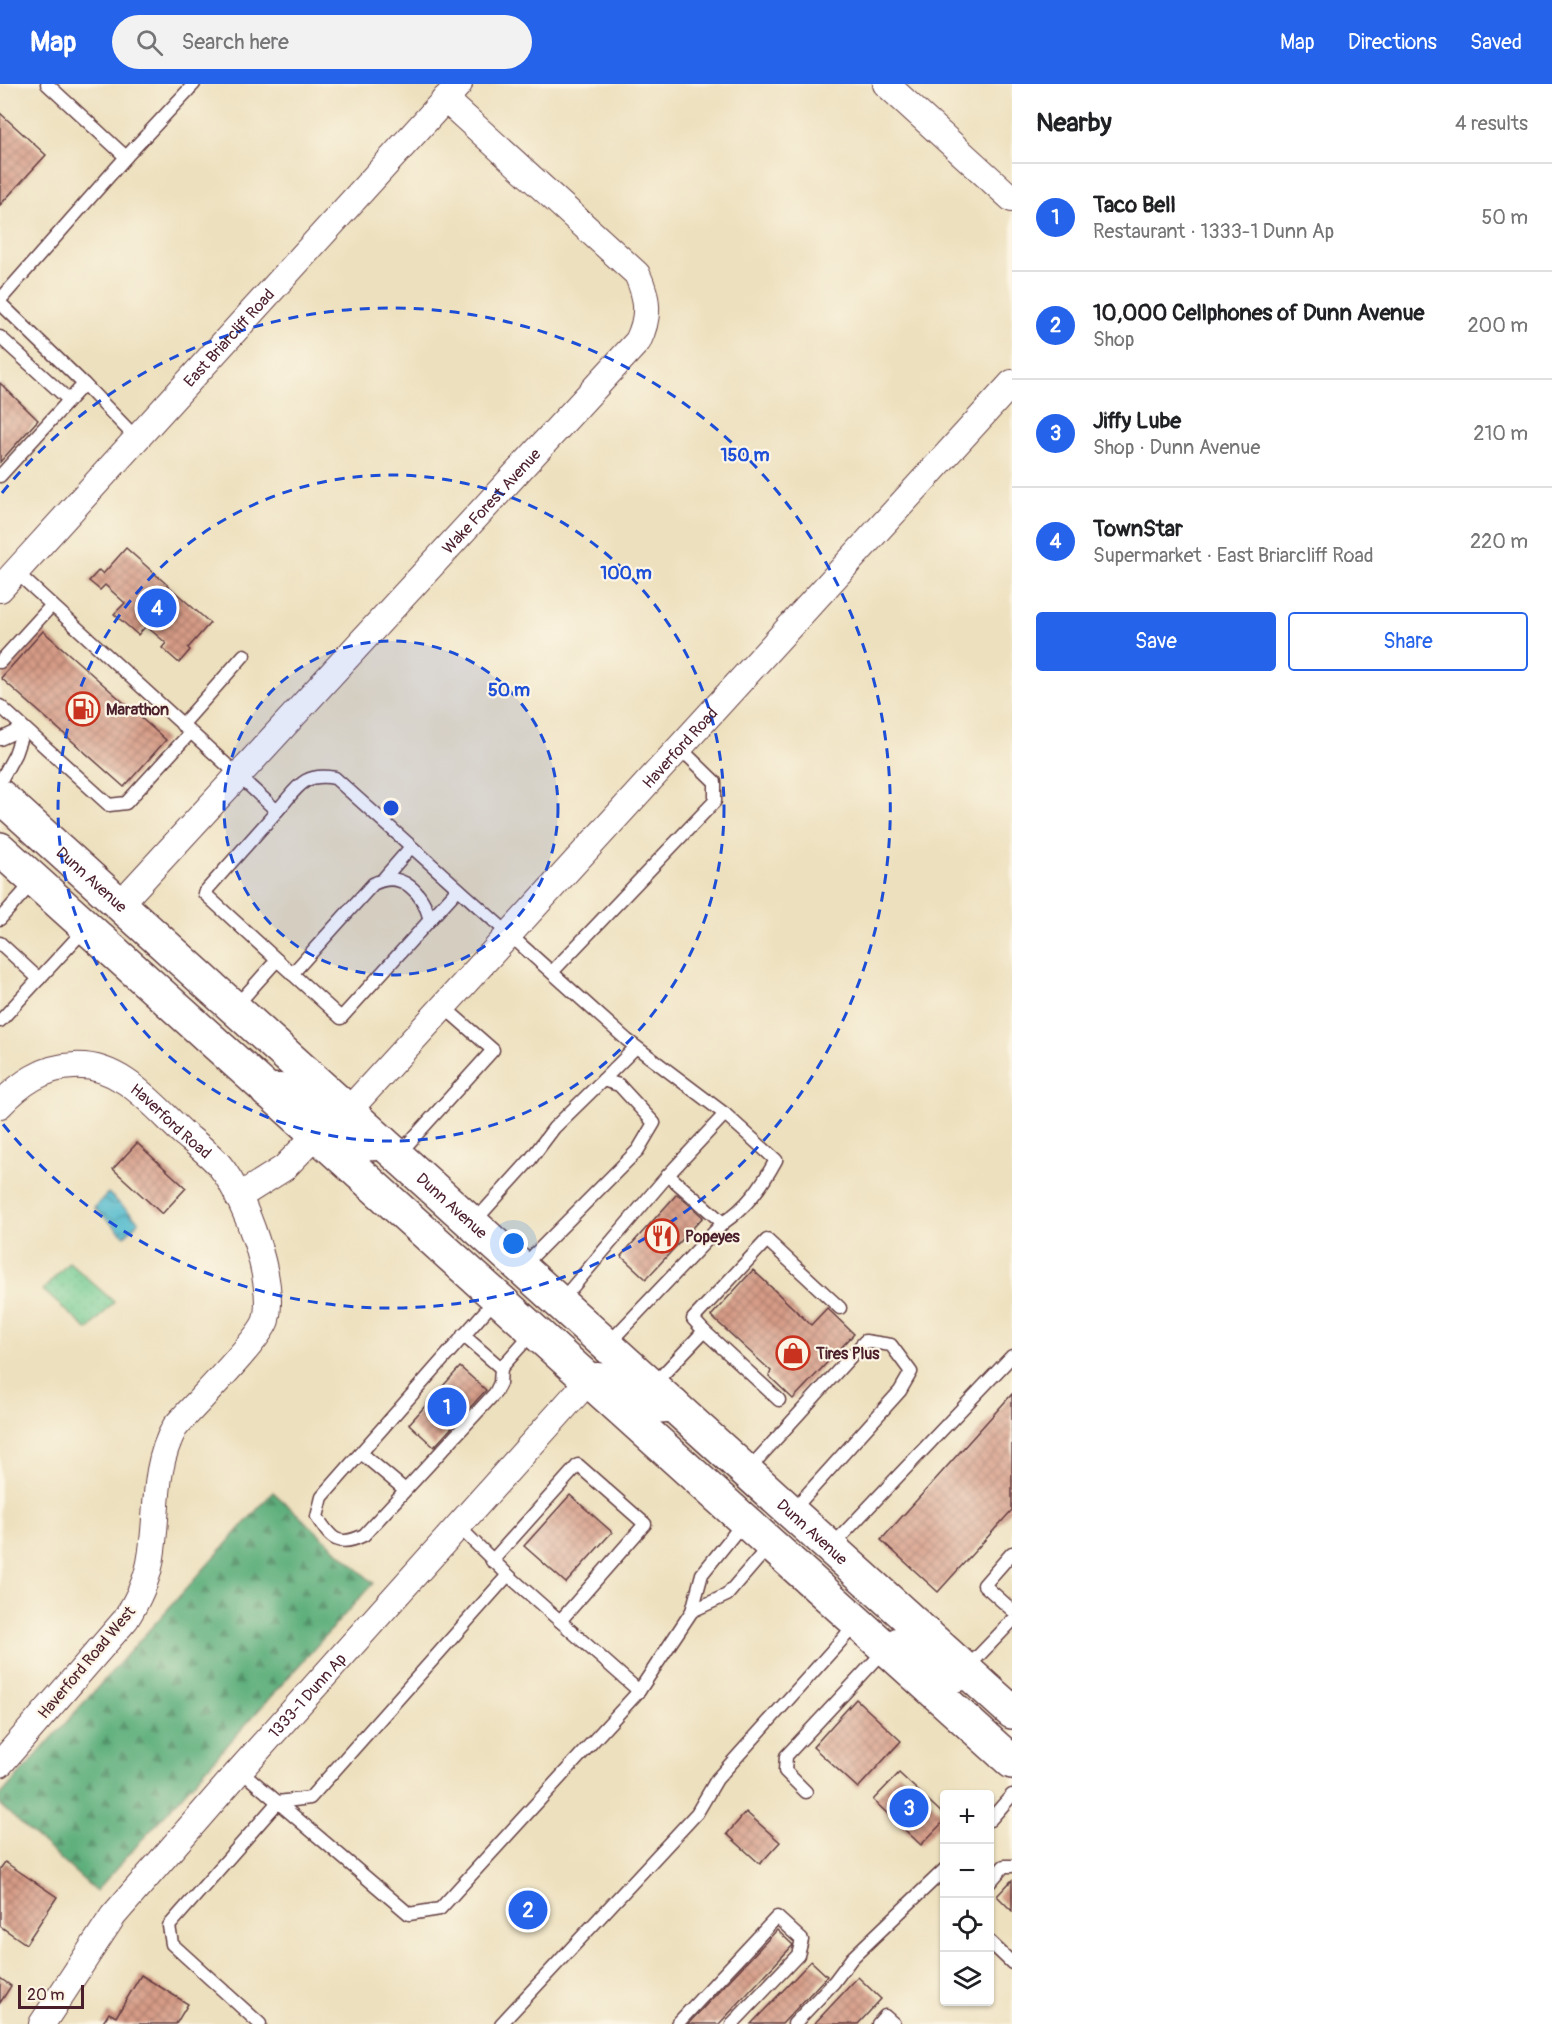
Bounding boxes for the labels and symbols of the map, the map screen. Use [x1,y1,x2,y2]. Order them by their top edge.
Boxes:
street label: East Briarcliff Road [180,285,279,391]
street label: Wake Forest Avenue [438,444,545,558]
text: 150 m [721,444,770,467]
text: 100 m [600,562,652,585]
pin: 4 [138,586,176,630]
text: 50 m [488,679,530,702]
fuel station icon: Marathon [65,691,101,727]
place label: Marathon [106,700,169,720]
street label: Haverford Road [638,704,722,793]
centre of rings [381,798,401,818]
street label: Dunn Avenue [52,843,131,917]
street label: Haverford Road [126,1080,215,1163]
street label: Dunn Avenue [412,1169,491,1243]
restaurant icon: Popeyes [644,1218,680,1254]
place label: Popeyes [685,1227,741,1247]
your location [499,1229,528,1258]
shop icon: Tires Plus [775,1335,811,1371]
place label: Tires Plus [815,1344,880,1364]
pin: 1 [428,1384,466,1430]
street label: Dunn Avenue [772,1495,852,1569]
street label: Haverford Road West [34,1602,140,1723]
street label: 1333-1 Dunn Ap [264,1649,351,1743]
pin: 3 [890,1786,928,1830]
pin: 2 [508,1888,548,1932]
scale bar [18,1982,84,2010]

